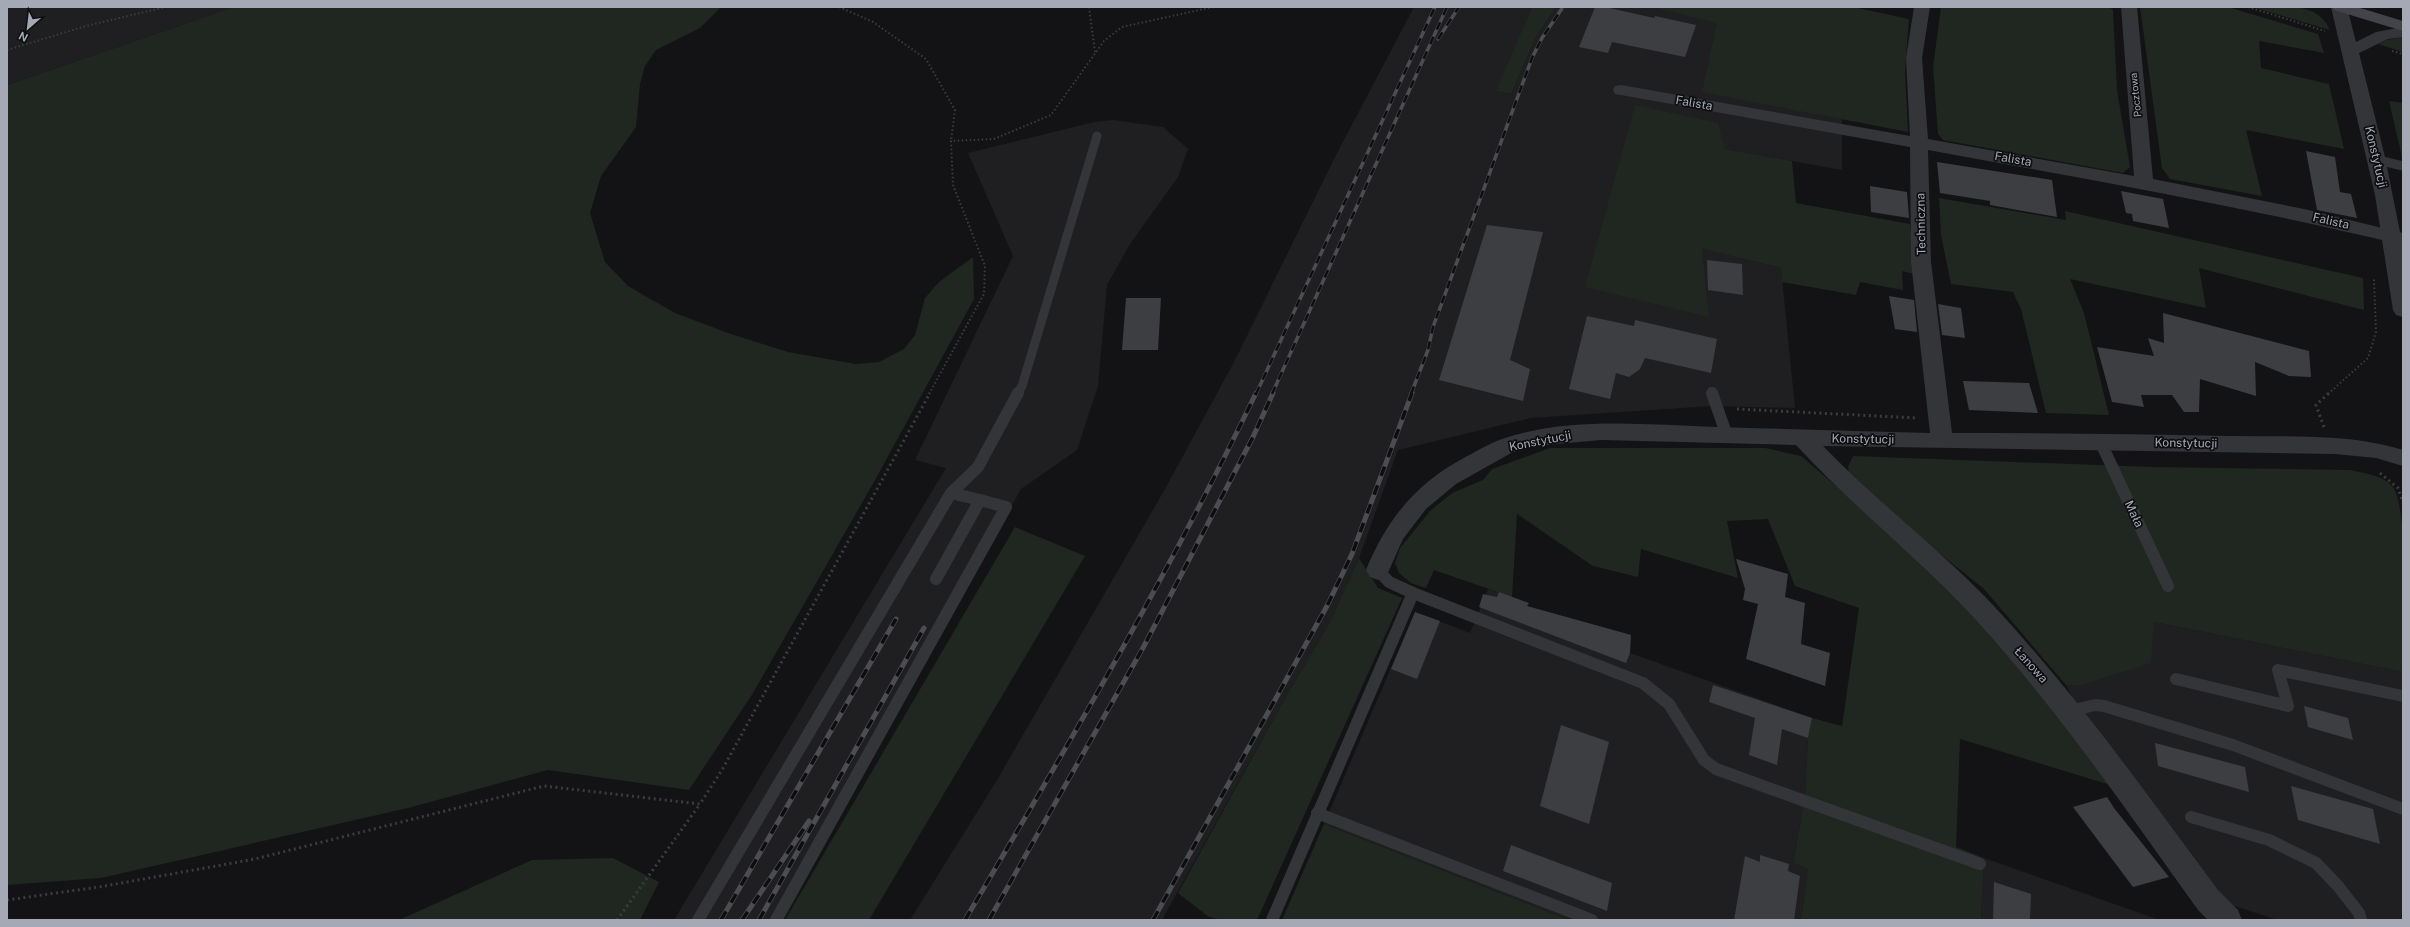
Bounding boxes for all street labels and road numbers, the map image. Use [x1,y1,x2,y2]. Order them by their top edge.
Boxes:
street label: Pocztowa [2127,72,2143,118]
street label: Falista [1674,93,1714,113]
street label: Konstytucji [2362,125,2390,189]
street label: Falista [1993,149,2033,169]
street label: Techniczna [1913,193,1929,255]
street label: Falista [2311,210,2351,232]
street label: Konstytucji [1508,428,1572,454]
street label: Konstytucji [1831,431,1895,447]
street label: Konstytucji [2154,435,2218,451]
street label: Mała [2122,498,2146,530]
street label: Łanowa [2011,644,2051,686]

